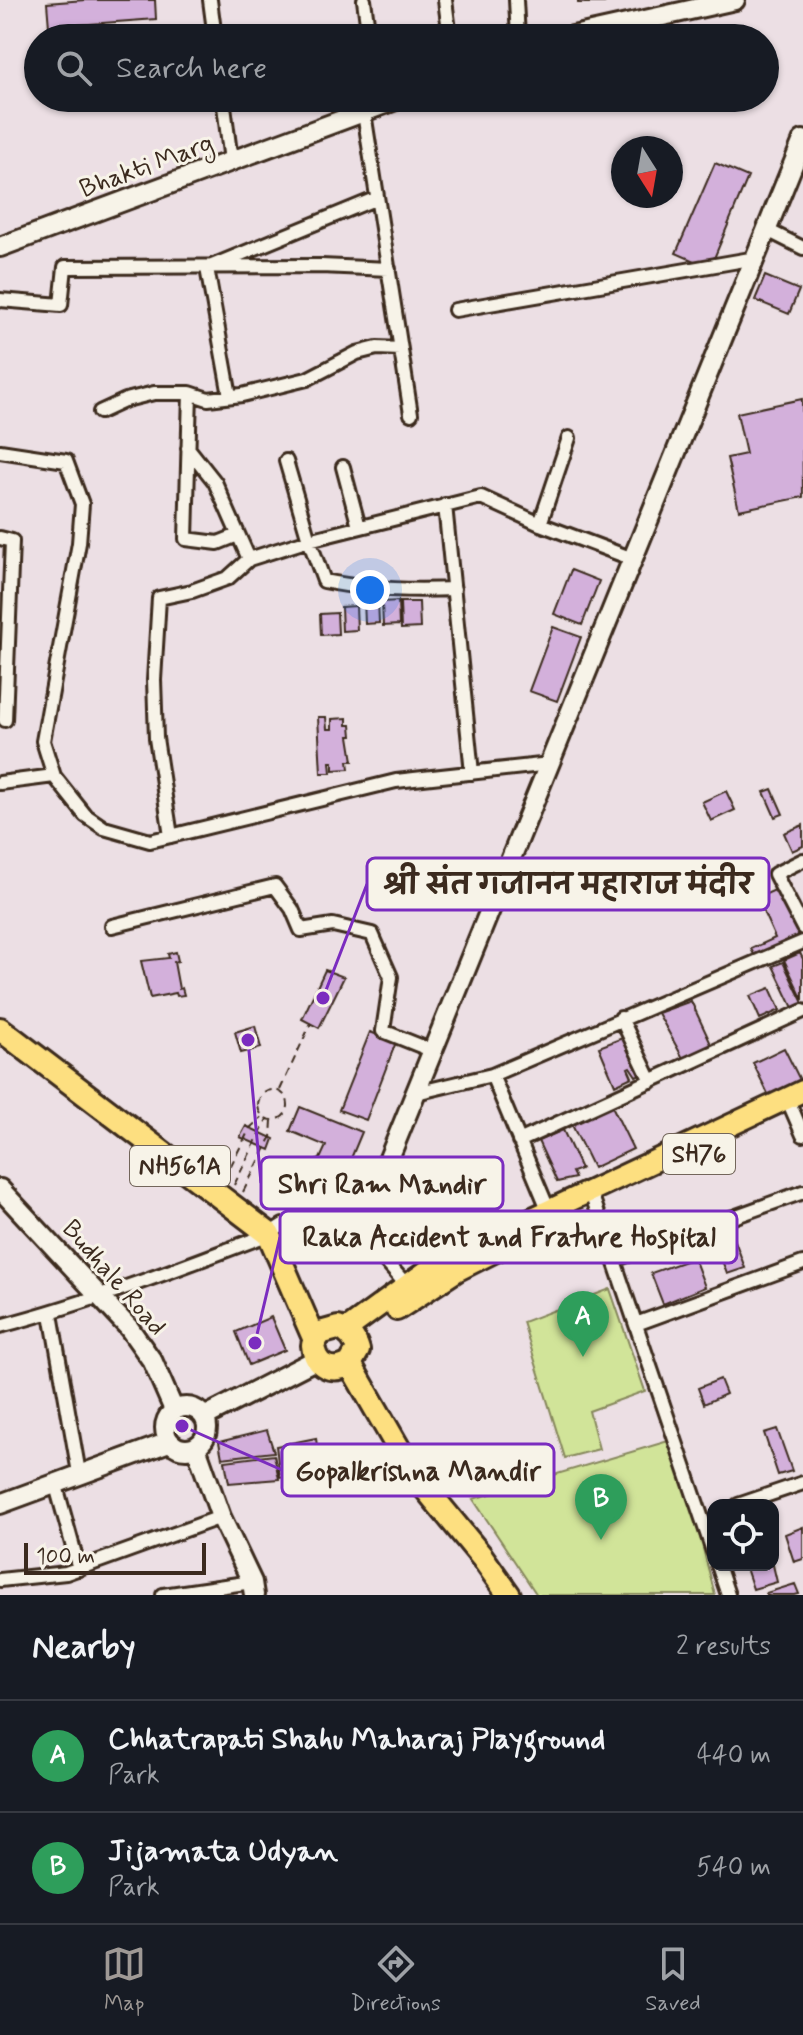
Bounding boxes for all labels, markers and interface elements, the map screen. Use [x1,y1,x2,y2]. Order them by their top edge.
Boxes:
search box [24,24,779,112]
icon: search [52,46,96,90]
text: Search here [116,49,267,88]
street label: Bhakti Marg [75,127,219,209]
north arrow [611,136,683,208]
your location [350,570,390,610]
callout: श्री संंत गजानन महाराज मंदीर [367,858,769,910]
text: श्री संंत गजानन महाराज मंदीर [383,862,755,905]
road number: SH76 [663,1134,735,1174]
road number: NH561A [130,1146,230,1186]
callout: Shri Ram Mandir [261,1157,503,1209]
text: Shri Ram Mandir [278,1167,487,1204]
callout: Raka Accident and Frature Hospital [280,1211,737,1263]
street label: Budhale Road [54,1213,173,1344]
text: Raka Accident and Frature Hospital [302,1220,716,1257]
pin: A [557,1291,609,1357]
callout: Gopalkrishna Mandir [282,1444,554,1496]
text: Gopalkrishna Mandir [295,1454,542,1491]
pin: B [575,1474,627,1540]
map controls [707,1499,779,1571]
button: locate [707,1499,779,1571]
scale bar [24,1539,206,1575]
text: 100 m [36,1543,95,1571]
text: Nearby [32,1625,136,1670]
text: 2 results [676,1630,771,1664]
text: Chhatrapati Shahu Maharaj Playground [108,1720,605,1759]
text: A [49,1739,67,1773]
text: 440 m [697,1739,771,1773]
text: Park [108,1759,160,1793]
text: Jijamata Udyan [108,1832,338,1871]
text: B [50,1851,66,1885]
text: 540 m [696,1851,771,1885]
text: Park [108,1871,160,1905]
tab: Map [102,1942,146,2018]
tab: Directions [350,1942,441,2018]
tab: Saved [645,1942,701,2018]

